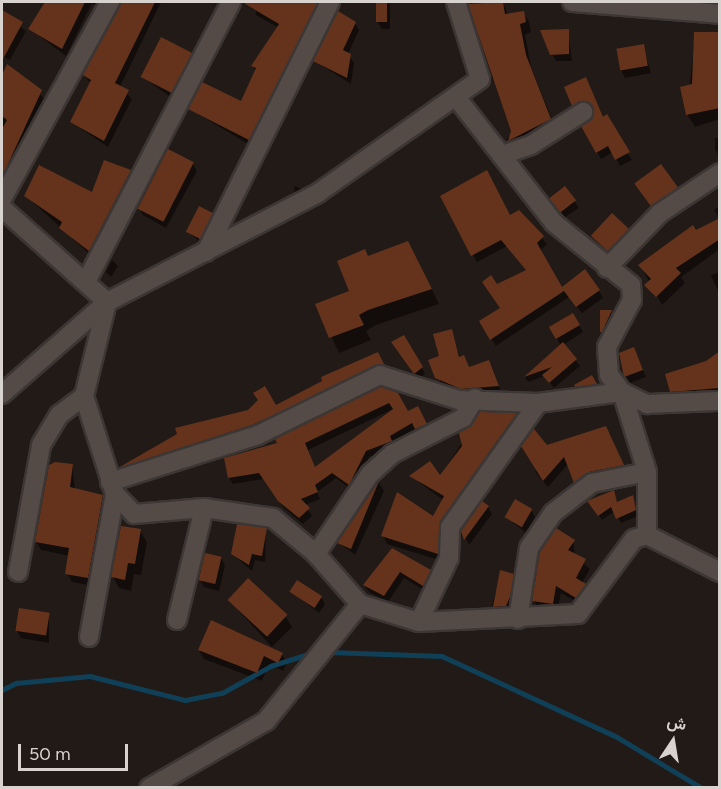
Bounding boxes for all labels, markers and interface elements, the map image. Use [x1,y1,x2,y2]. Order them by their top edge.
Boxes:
north arrow [643,711,703,771]
text: ش [665,712,688,734]
scale bar [21,732,130,770]
text: 50 m [29,743,71,765]

